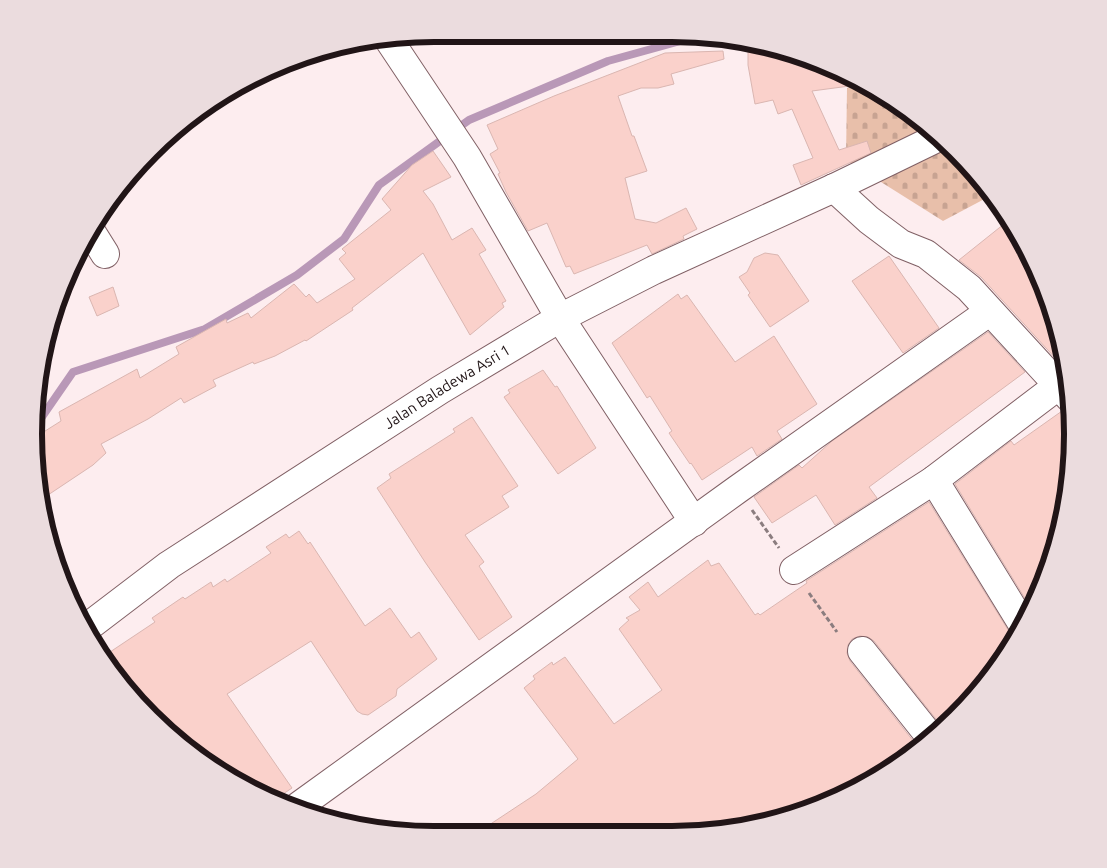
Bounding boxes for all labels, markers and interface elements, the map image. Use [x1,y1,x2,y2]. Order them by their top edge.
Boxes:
street label: Jalan Baladewa Asri 1 [381,341,513,432]

